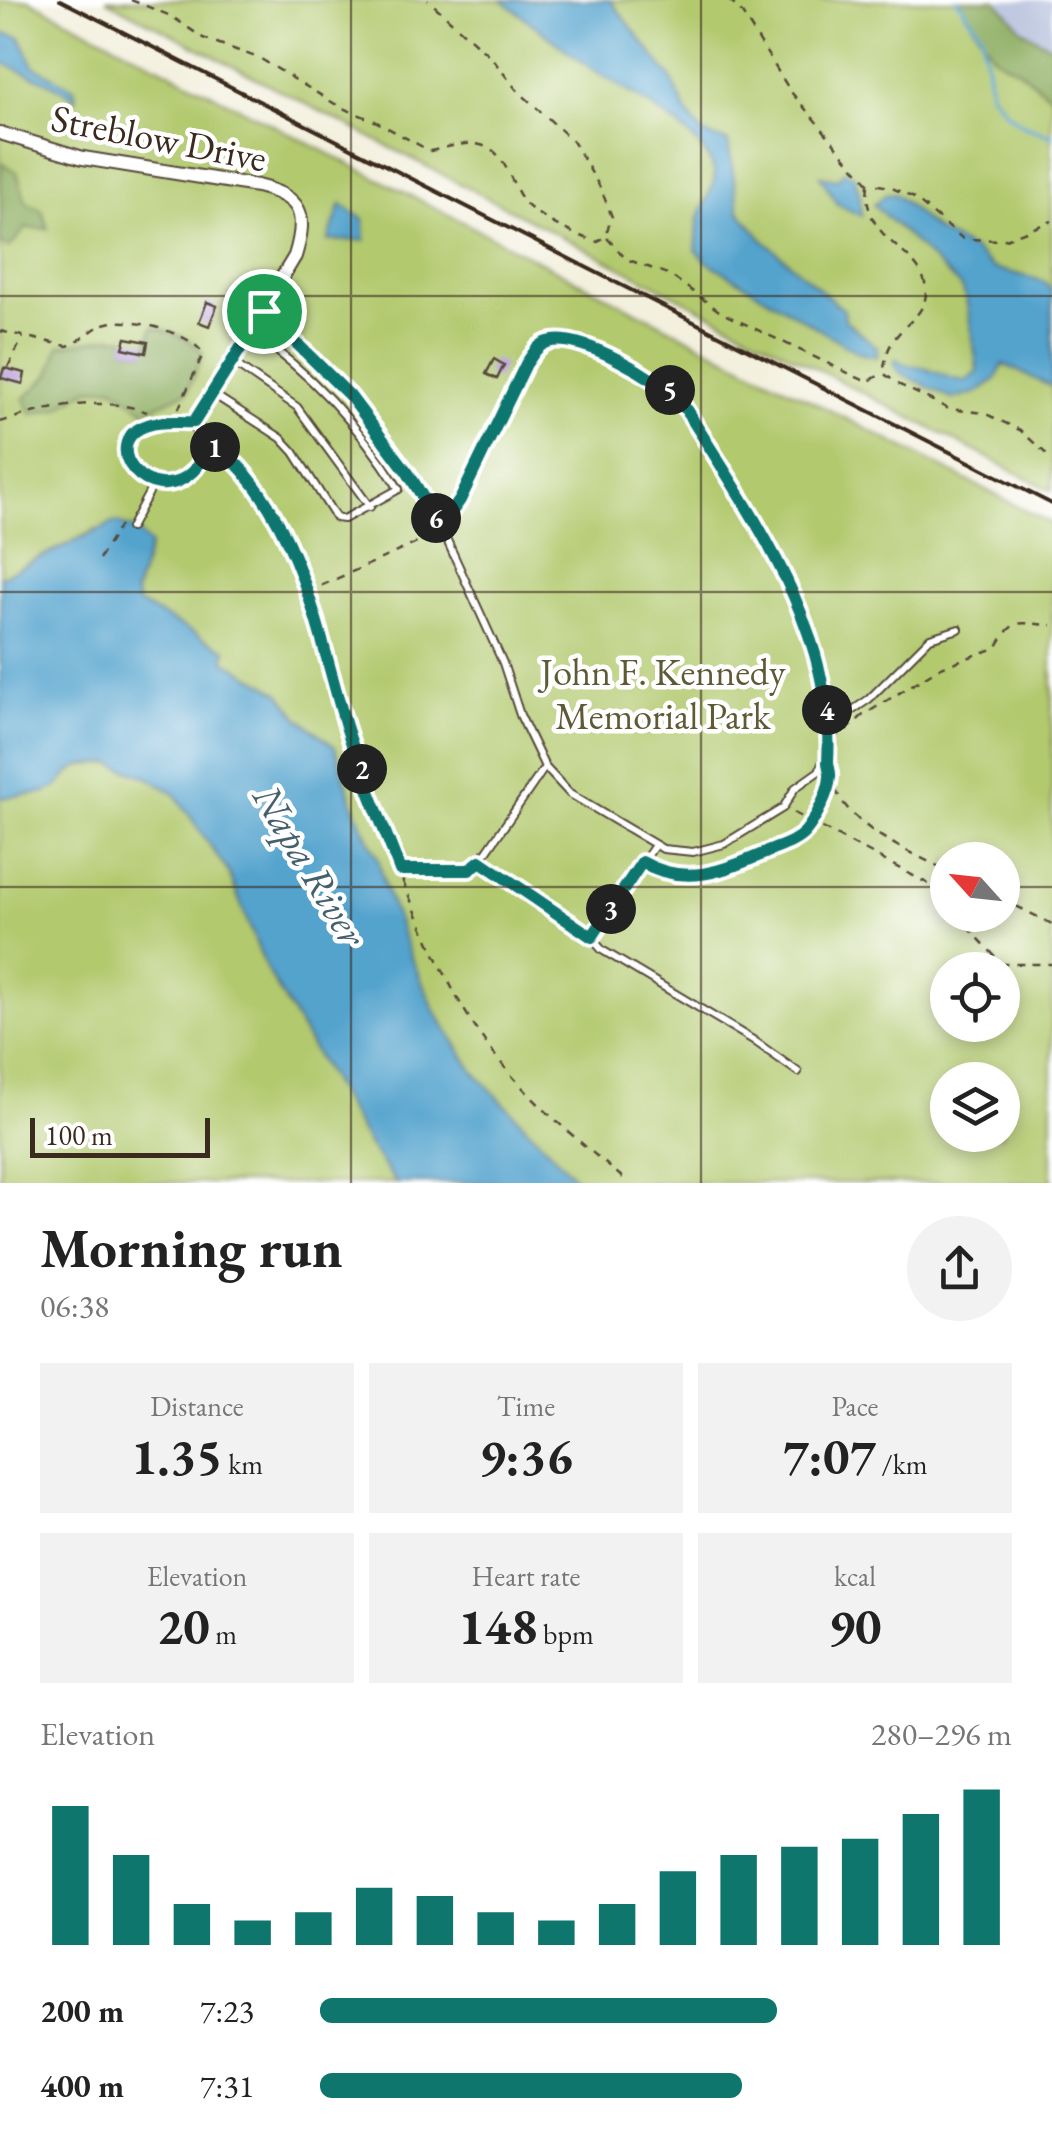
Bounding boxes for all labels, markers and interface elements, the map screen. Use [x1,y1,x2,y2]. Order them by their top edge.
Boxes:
street label: Streblow Drive [47,93,271,182]
pin [222,269,307,354]
icon: arrive [237,284,292,339]
pin: 5 [645,365,695,415]
text: 5 [663,372,677,408]
pin: 1 [190,422,240,472]
text: 1 [208,429,222,465]
pin: 6 [411,493,461,543]
text: 6 [429,500,443,536]
park label: John F. Kennedy Memorial Park [537,647,786,740]
pin: 4 [802,685,852,735]
text: 4 [820,692,834,728]
pin: 2 [337,744,387,794]
text: 2 [355,751,369,787]
water label: Napa River [241,774,380,957]
north arrow [930,842,1020,932]
map controls [930,842,1020,1152]
pin: 3 [586,884,636,934]
text: 3 [604,891,618,927]
button: locate [930,952,1020,1042]
button: layers [930,1062,1020,1152]
scale bar [30,1113,210,1158]
text: 100 m [45,1117,113,1153]
text: Morning run [40,1212,343,1283]
button: share [907,1216,1012,1321]
text: 06:38 [40,1285,109,1327]
text: Distance [150,1388,244,1424]
text: Time [497,1388,555,1424]
text: Pace [832,1388,878,1424]
text: 1.35 [131,1424,223,1489]
text: 9:36 [479,1424,573,1489]
text: 7:07 [782,1424,876,1489]
text: km [223,1446,263,1482]
text: /km [876,1446,928,1482]
text: Elevation [147,1558,247,1594]
text: Heart rate [472,1558,580,1594]
text: kcal [834,1558,876,1594]
text: 20 [157,1594,210,1659]
text: 148 [458,1594,538,1659]
text: 90 [829,1594,881,1659]
text: m [210,1616,237,1652]
text: bpm [538,1616,594,1652]
text: Elevation [40,1713,155,1755]
text: 280–296 m [871,1713,1012,1755]
text: 200 m [40,1990,124,2032]
text: 7:23 [200,1990,254,2032]
text: 400 m [40,2065,124,2107]
text: 7:31 [200,2065,254,2107]

